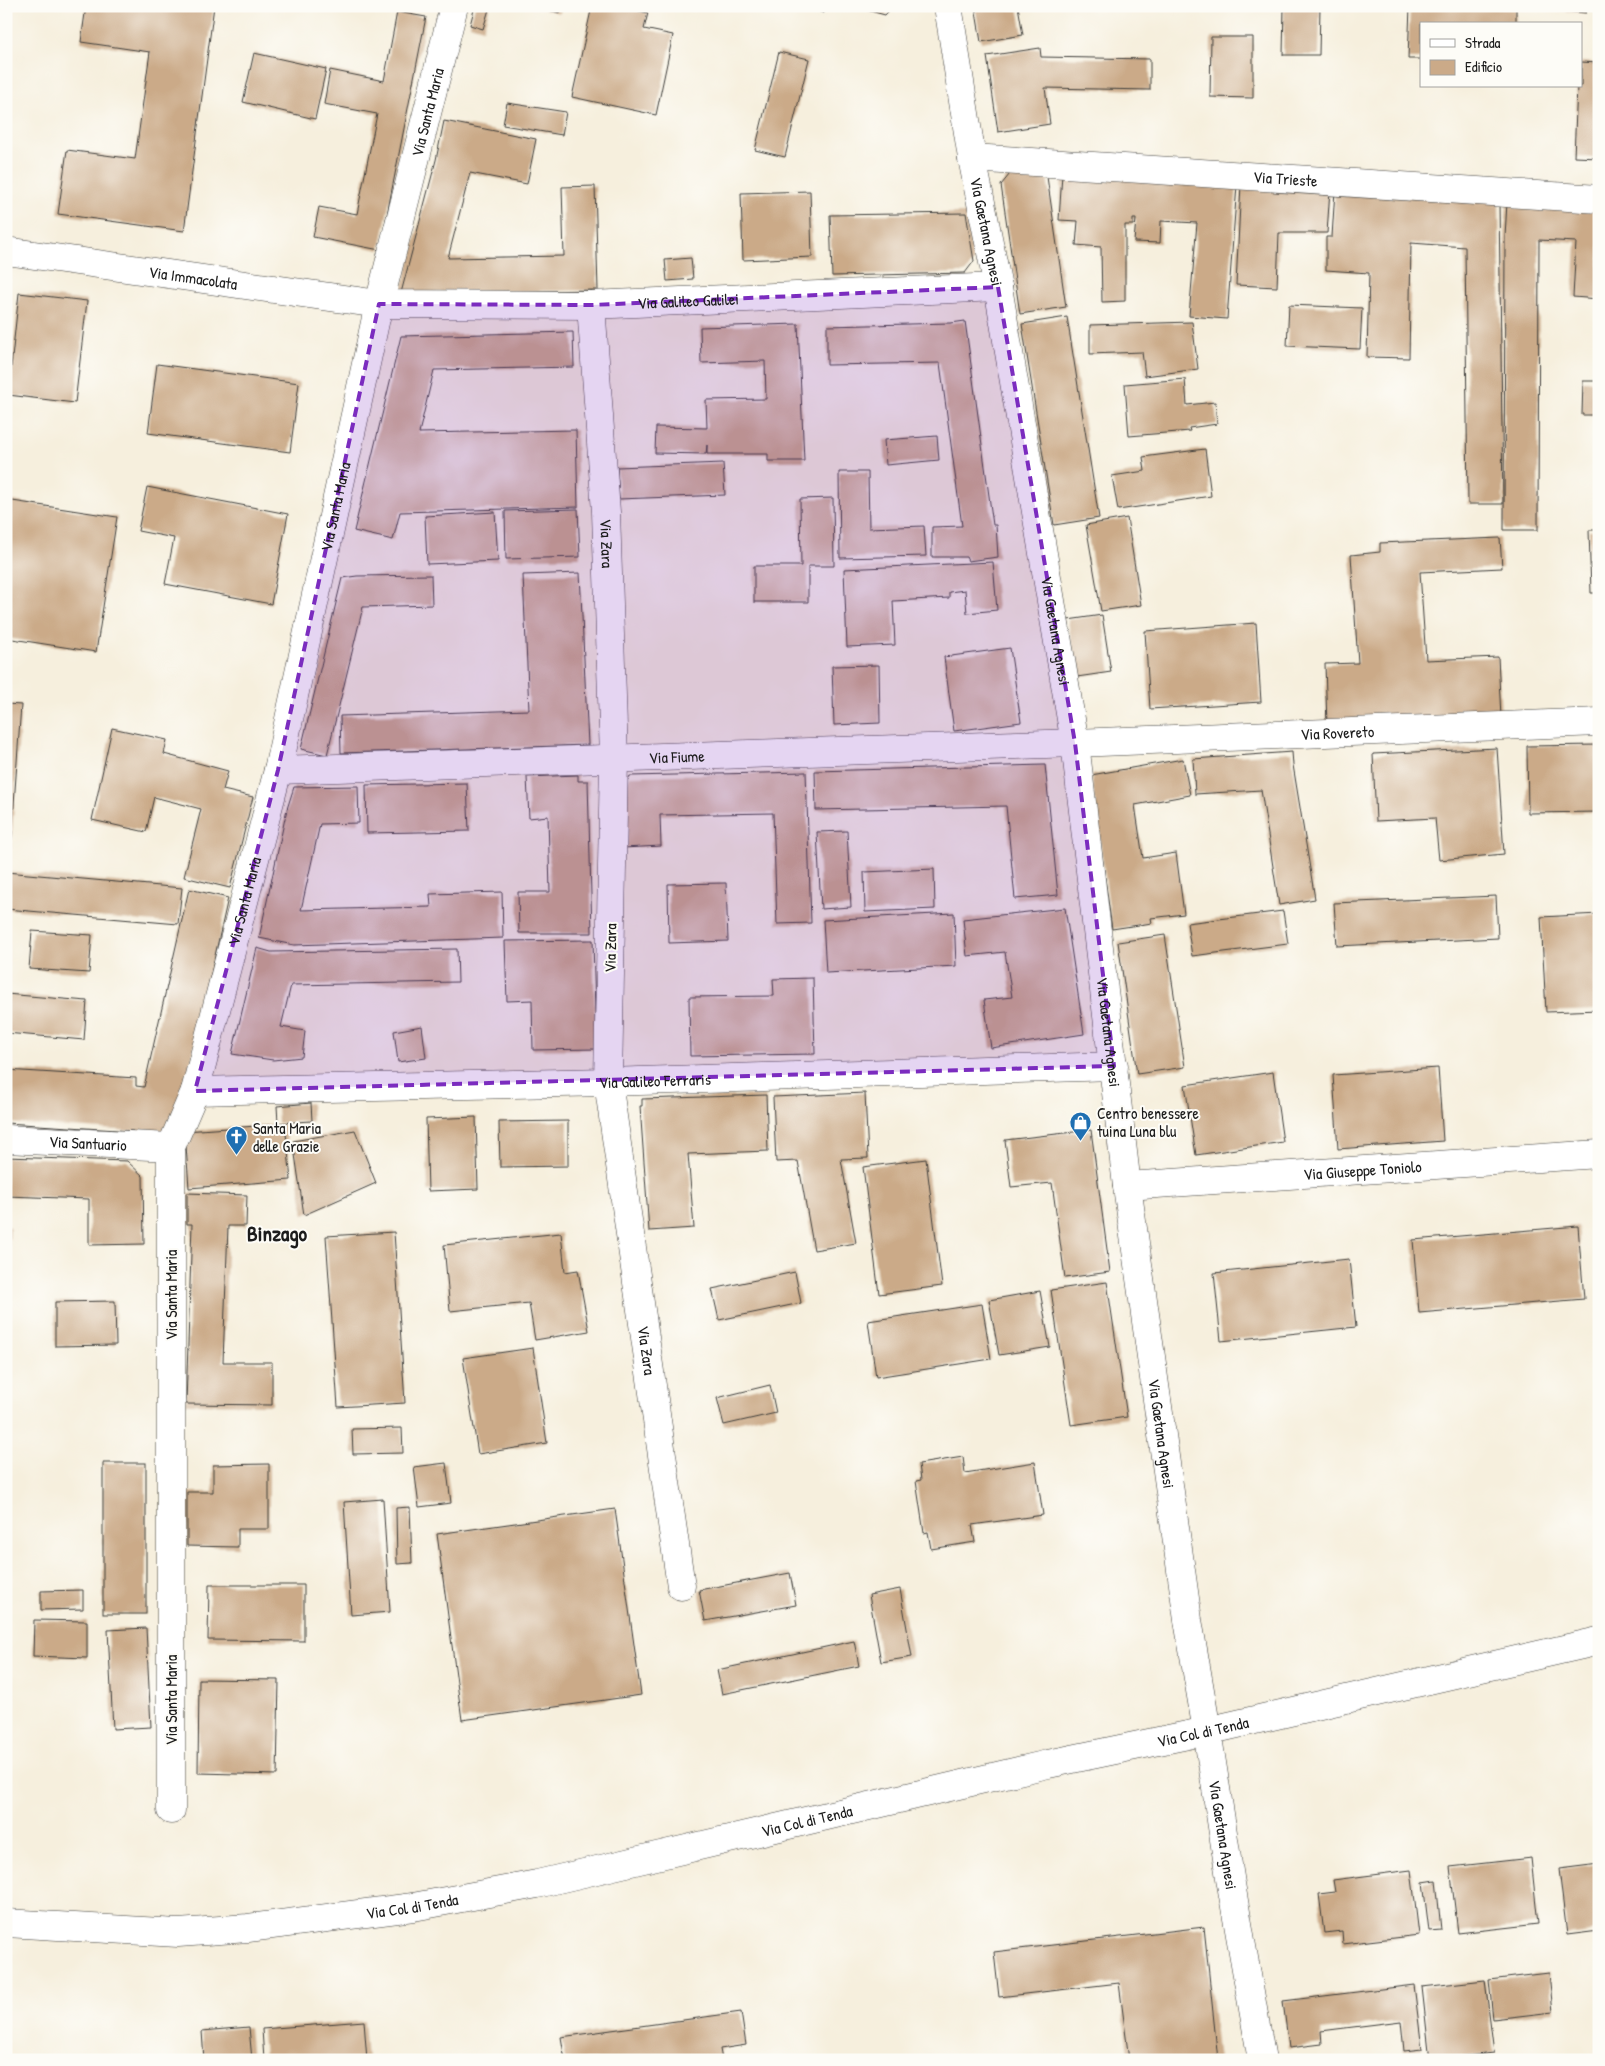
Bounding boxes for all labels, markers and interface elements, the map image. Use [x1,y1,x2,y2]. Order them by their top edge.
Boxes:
legend [1420,22,1582,88]
text: Strada [1465,32,1501,53]
text: Edificio [1465,56,1502,77]
street label: Via Santa Maria [406,66,449,159]
street label: Via Trieste [1253,165,1319,192]
street label: Via Gaetana Agnesi [965,175,1009,288]
street label: Via Immacolata [147,260,239,295]
street label: Via Galileo Galilei [637,287,739,314]
street label: Via Santa Maria [315,460,355,553]
street label: Via Zara [595,518,619,568]
street label: Via Gaetana Agnesi [1036,574,1076,687]
street label: Via Rovereto [1300,720,1375,745]
street label: Via Fiume [648,745,706,768]
street label: Via Santa Maria [222,854,266,948]
street label: Via Zara [599,923,621,973]
street label: Via Gaetana Agnesi [1092,976,1126,1088]
street label: Via Galileo Ferraris [599,1068,711,1093]
place label: Centro benessere tuina Luna blu [1097,1102,1200,1142]
shop icon: Centro benessere tuina Luna blu [1069,1110,1093,1141]
place label: Santa Maria delle Grazie [253,1117,321,1157]
church icon: Santa Maria delle Grazie [225,1125,249,1156]
street label: Via Santuario [48,1130,128,1156]
street label: Via Giuseppe Toniolo [1303,1155,1423,1185]
district label: Binzago [247,1219,307,1249]
street label: Via Santa Maria [160,1250,182,1340]
street label: Via Zara [632,1324,661,1377]
street label: Via Gaetana Agnesi [1143,1377,1180,1490]
street label: Via Santa Maria [160,1655,182,1745]
street label: Via Col di Tenda [1155,1711,1251,1752]
street label: Via Gaetana Agnesi [1204,1779,1243,1891]
street label: Via Col di Tenda [759,1799,854,1842]
street label: Via Col di Tenda [365,1888,460,1924]

